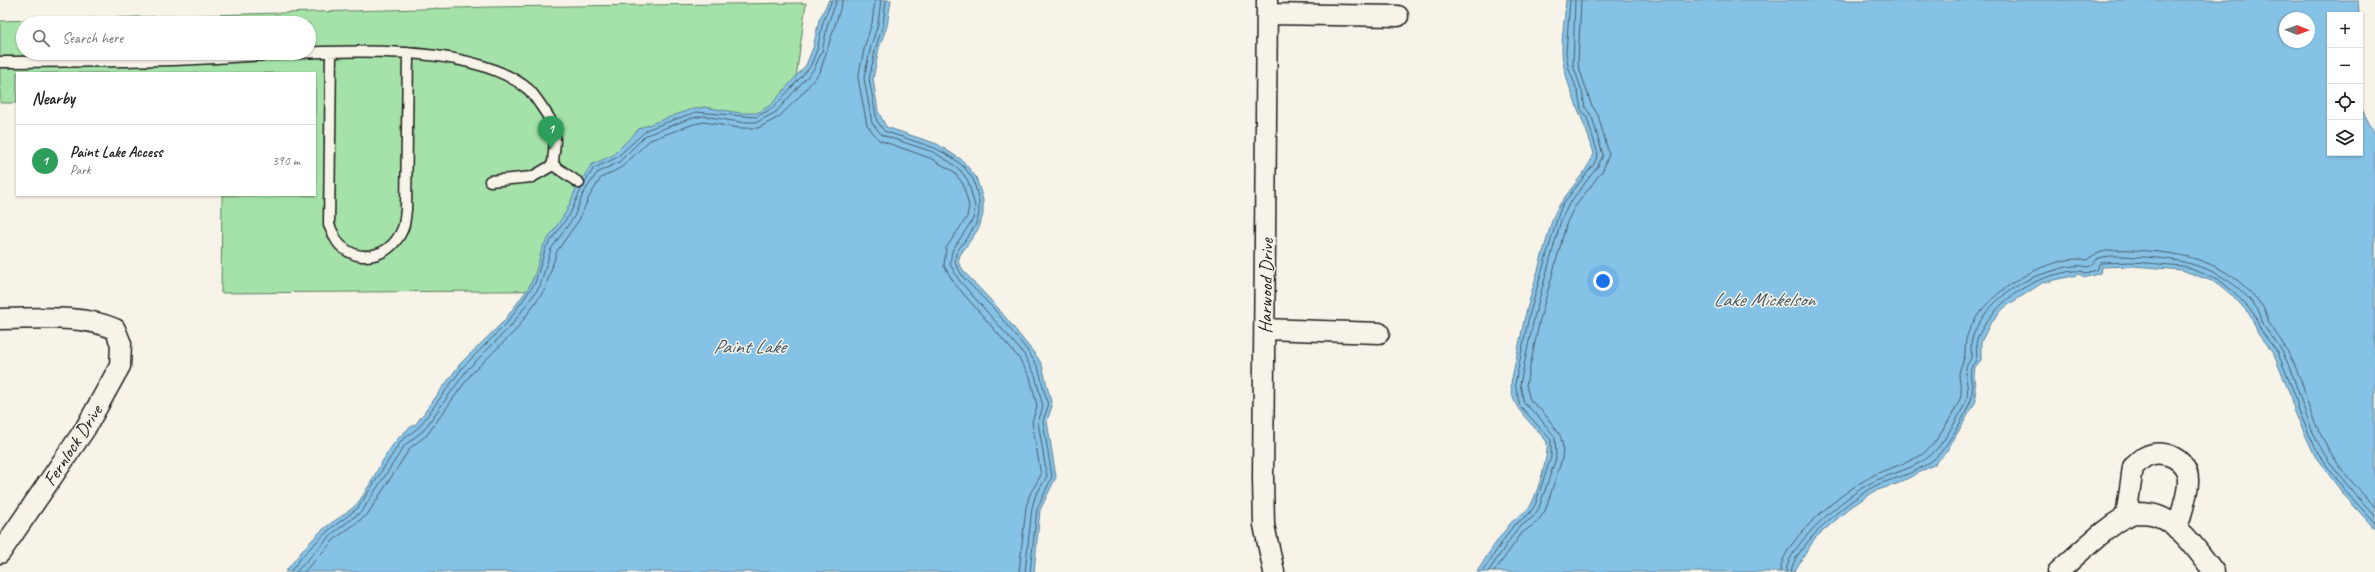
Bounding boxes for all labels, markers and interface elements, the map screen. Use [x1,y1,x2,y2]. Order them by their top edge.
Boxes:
north arrow [2279,12,2315,48]
map controls [2327,12,2363,156]
button: + [2327,12,2363,48]
search box [16,16,316,60]
icon: search [30,27,52,49]
text: Search here [62,29,123,48]
button: − [2327,48,2363,84]
button: locate [2327,84,2363,120]
text: Nearby [32,88,75,109]
pin: 1 [538,116,564,149]
button: layers [2327,120,2363,156]
text: Paint Lake Access [70,143,163,162]
text: 1 [42,153,48,169]
text: 390 m [272,153,300,169]
text: Park [70,162,91,178]
street label: Harwood Drive [1253,236,1279,334]
your location [1593,271,1613,291]
water label: Lake Mickelson [1713,287,1817,312]
water label: Paint Lake [713,334,788,359]
street label: Fernlock Drive [38,399,109,491]

